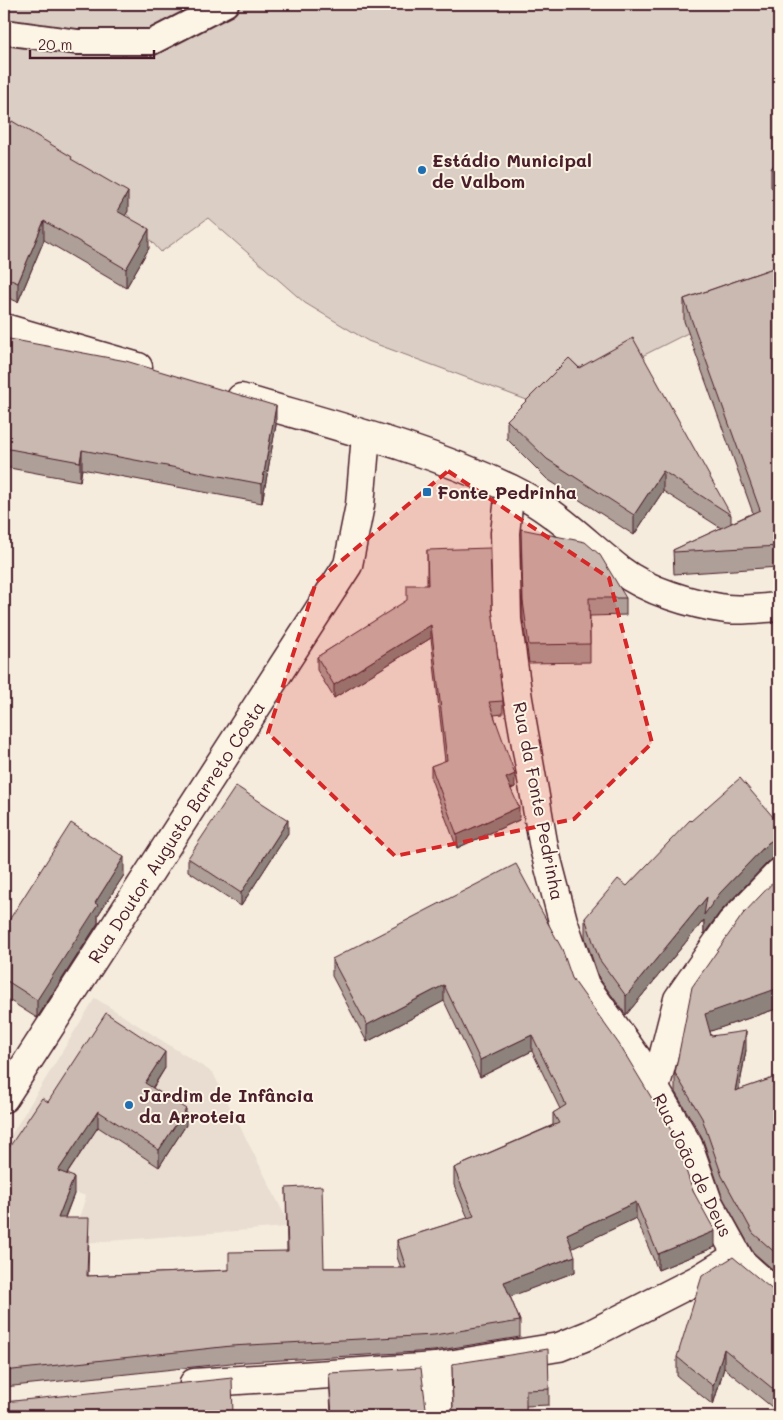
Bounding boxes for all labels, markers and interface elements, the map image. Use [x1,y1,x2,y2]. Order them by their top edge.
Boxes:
scale bar [30,28,154,60]
text: 20 m [38,34,72,54]
place label: Estádio Municipal de Valbom [432,148,592,193]
marker: Estádio Municipal de Valbom [416,164,428,176]
place label: Fonte Pedrinha [437,480,577,504]
marker: Fonte Pedrinha [421,486,433,498]
street label: Rua Doutor Augusto Barreto Costa [82,696,270,968]
street label: Rua da Fonte Pedrinha [508,700,570,902]
place label: Jardim de Infância da Arroteia [139,1083,314,1128]
street label: Rua João de Deus [648,1089,738,1241]
marker: Jardim de Infância da Arroteia [123,1099,135,1111]

